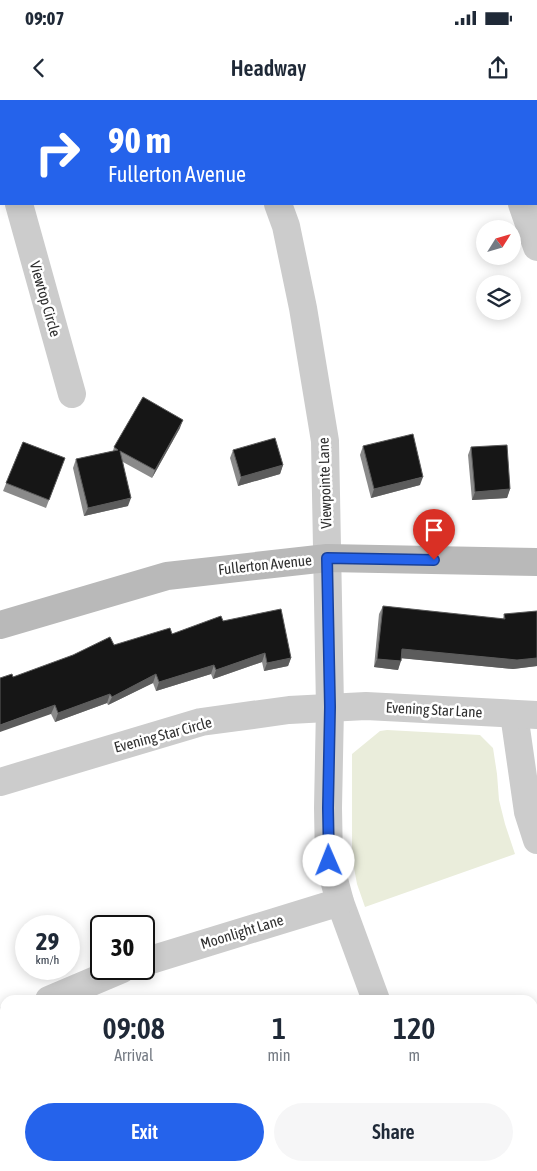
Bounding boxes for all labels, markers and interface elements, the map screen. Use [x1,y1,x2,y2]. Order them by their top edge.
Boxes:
text: 09:07 [25,7,64,29]
icon: back [25,54,53,82]
icon: share [484,54,512,82]
text: Headway [231,55,306,81]
icon: right [25,120,90,185]
text: 90 m [108,120,171,160]
text: Fullerton Avenue [108,161,246,187]
north arrow [476,220,521,265]
map controls [476,220,521,320]
street label: Viewtop Circle [27,259,64,339]
button: layers [476,275,521,320]
street label: Viewpointe Lane [314,437,335,529]
pin [413,509,455,560]
icon: arrive [420,516,448,544]
street label: Fullerton Avenue [217,551,313,578]
street label: Evening Star Lane [385,698,483,721]
street label: Evening Star Circle [112,713,214,756]
position arrow [302,834,354,886]
street label: Moonlight Lane [198,911,286,952]
speed limit sign: 30 [90,915,155,980]
text: 29 [36,927,59,955]
text: km/h [36,953,59,967]
text: 09:08 [103,1011,165,1045]
text: 1 [272,1011,286,1045]
text: 120 [393,1011,435,1045]
text: Arrival [114,1046,153,1064]
text: min [268,1046,291,1064]
text: m [408,1046,420,1064]
button: Exit [25,1103,264,1161]
button: Share [274,1103,513,1161]

